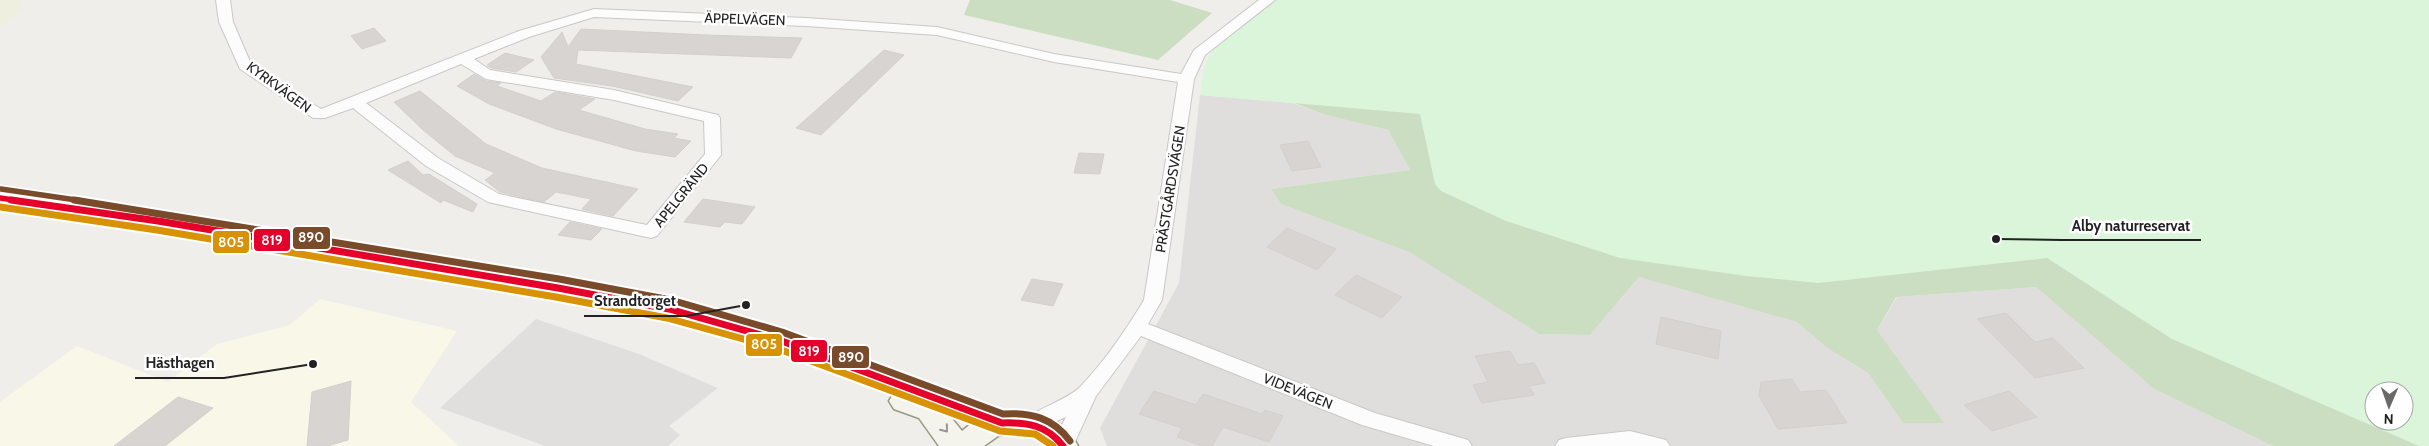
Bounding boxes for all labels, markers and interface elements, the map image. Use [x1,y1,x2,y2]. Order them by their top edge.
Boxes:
street label: ÄPPELVÄGEN [704,9,786,29]
street label: KYRKVÄGEN [243,58,315,116]
street label: PRÄSTGÅRDSVÄGEN [1151,124,1189,254]
street label: APELGRÄND [650,159,712,231]
callout: Alby naturreservat [2062,210,2201,240]
text: Alby naturreservat [2072,217,2190,235]
line badge: 890 [292,226,331,250]
line badge: 819 [253,228,291,252]
text: 890 [298,228,324,246]
line badge: 805 [212,230,250,254]
text: 819 [261,231,283,249]
text: 805 [218,233,244,251]
callout: Strandtorget [584,286,686,316]
text: Strandtorget [594,292,676,310]
line badge: 805 [745,333,783,357]
text: 805 [751,335,777,353]
line badge: 819 [790,339,828,363]
text: 819 [798,342,820,360]
line badge: 890 [831,345,870,369]
callout: Hästhagen [135,348,224,378]
text: 890 [838,348,864,366]
text: Hästhagen [146,354,214,372]
street label: VIDEVÄGEN [1261,369,1335,413]
north arrow [2364,381,2414,431]
text: N [2383,410,2394,428]
one-way arrow [939,423,947,432]

